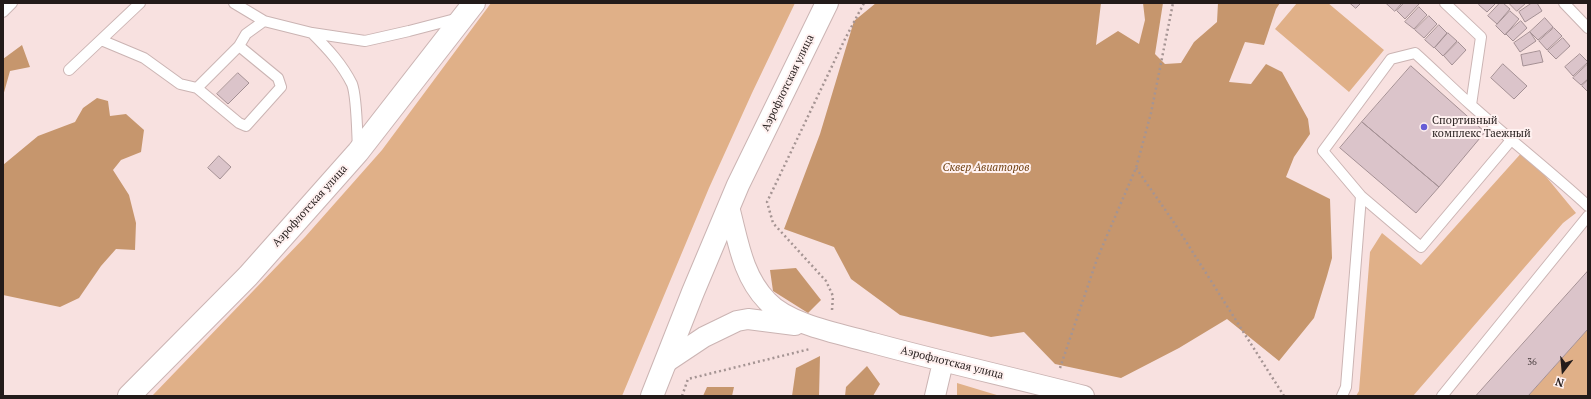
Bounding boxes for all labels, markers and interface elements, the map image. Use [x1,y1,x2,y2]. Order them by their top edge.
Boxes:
street label: Аэрофлотская улица [759,33,817,133]
place label: Спортивный комплекс Таежный [1432,114,1531,140]
marker: Спортивный комплекс Таежный [1419,122,1429,132]
park label: Сквер Авиаторов [942,161,1030,175]
street label: Аэрофлотская улица [270,162,350,250]
street label: Аэрофлотская улица [899,344,1005,382]
north arrow [1543,351,1583,391]
house number: 36 [1527,357,1537,367]
text: N [1554,375,1566,390]

